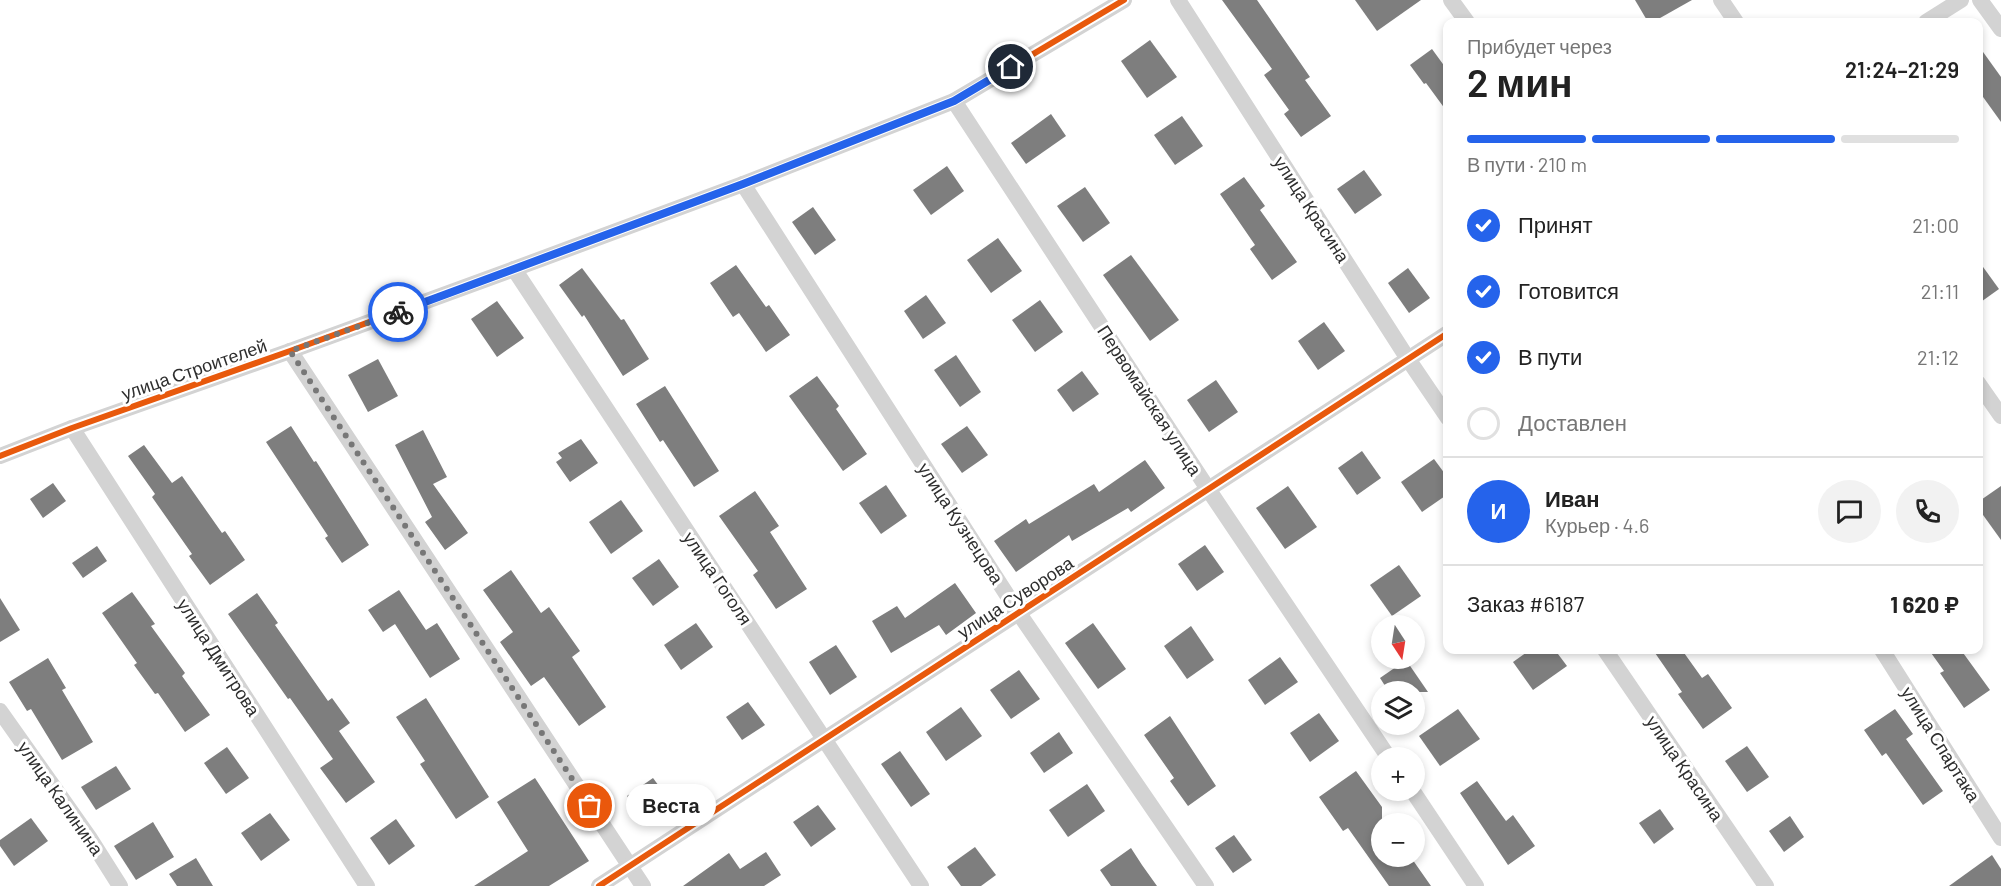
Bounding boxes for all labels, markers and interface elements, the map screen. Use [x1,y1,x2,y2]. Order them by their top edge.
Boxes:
text: Прибудет через [1467,34,1612,58]
pin [985,41,1036,92]
icon: home [994,50,1027,83]
text: 21:24–21:29 [1845,56,1959,82]
text: 2 мин [1467,58,1573,105]
street label: улица Красина [1269,152,1355,267]
text: В пути · 210 m [1467,152,1587,176]
icon: check [1467,209,1500,242]
text: Принят [1518,211,1592,237]
text: 21:00 [1912,213,1959,237]
icon: check [1467,275,1500,308]
text: Готовится [1518,277,1619,303]
text: 21:11 [1921,279,1959,303]
courier [368,282,428,342]
icon: bike [382,296,415,329]
street label: Первомайская улица [1093,321,1207,480]
street label: улица Строителей [118,334,270,404]
icon: check [1467,341,1500,374]
text: В пути [1518,343,1582,369]
text: 21:12 [1917,345,1959,369]
text: Доставлен [1518,409,1627,435]
street label: улица Кузнецова [914,458,1009,589]
button: chat [1818,480,1881,543]
button: phone [1896,480,1959,543]
text: Иван [1545,485,1600,511]
text: И [1491,497,1506,523]
text: Курьер · 4.6 [1545,513,1649,537]
street label: улица Гоголя [679,527,757,629]
street label: улица Суворова [953,551,1078,643]
text: Заказ #6187 [1467,590,1584,616]
text: 1 620 ₽ [1890,591,1959,617]
street label: улица Дмитрова [173,594,266,721]
north arrow [1371,615,1425,669]
map controls [1371,615,1425,867]
button: layers [1371,681,1425,735]
street label: улица Спартака [1897,682,1986,807]
street label: улица Красина [1642,711,1729,826]
street label: улица Калинина [14,737,109,860]
button: + [1371,747,1425,801]
pin [564,780,615,831]
callout: Веста [626,785,716,827]
icon: bag [573,789,606,822]
text: Веста [642,793,700,817]
button: − [1371,813,1425,867]

